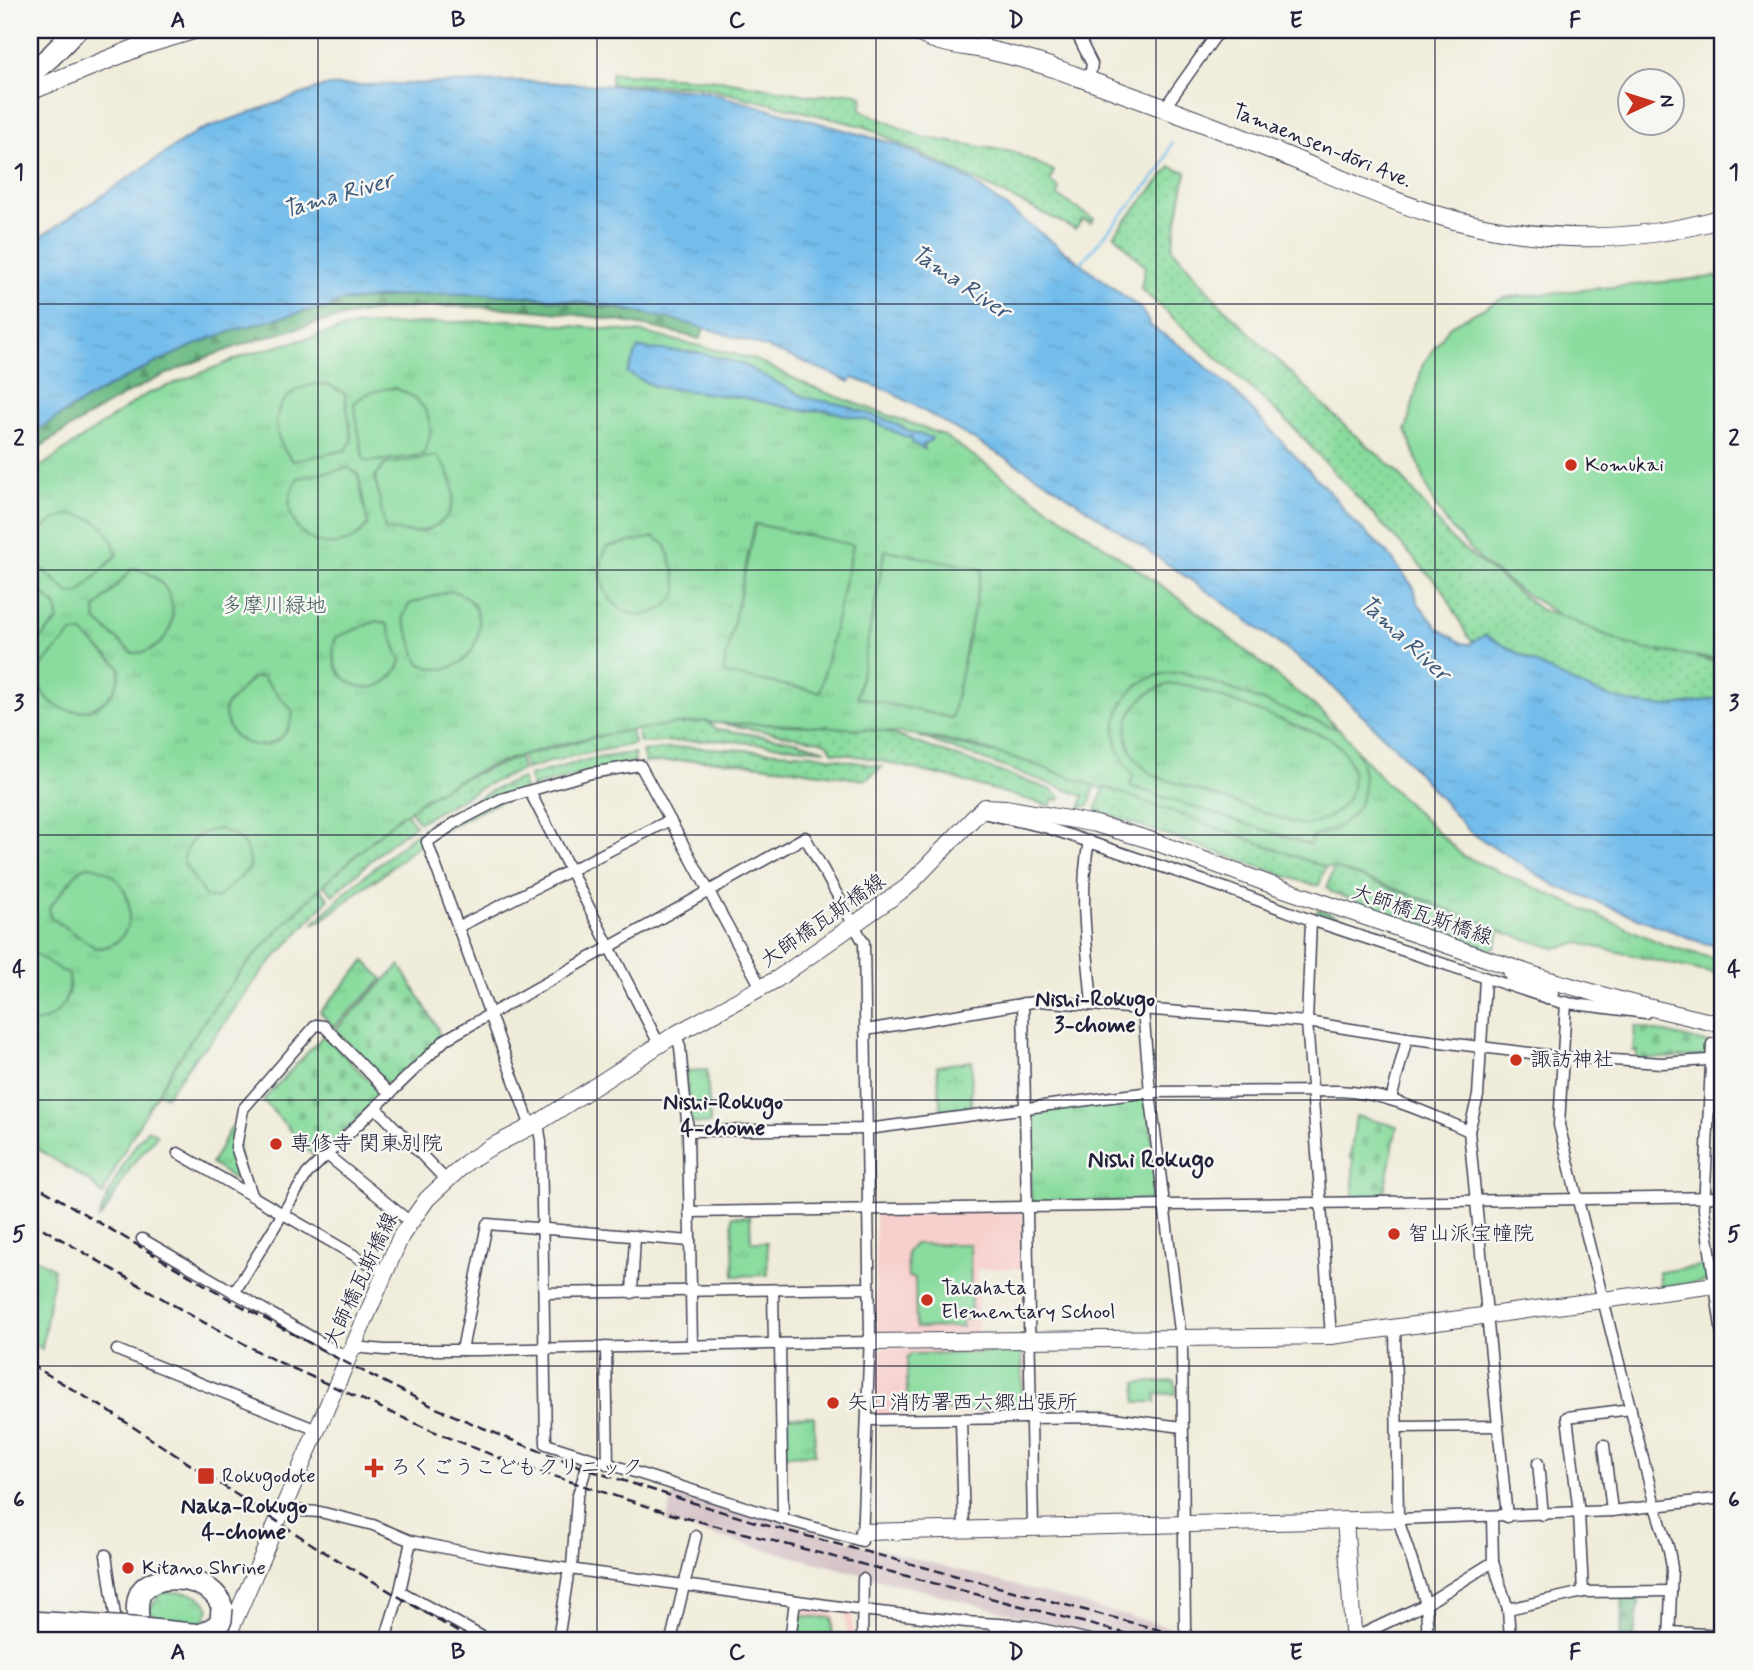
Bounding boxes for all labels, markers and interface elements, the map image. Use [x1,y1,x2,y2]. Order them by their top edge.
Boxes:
text: A [170,6,186,36]
text: B [451,6,466,36]
text: C [729,6,746,36]
text: D [1008,6,1024,36]
text: E [1289,6,1303,36]
text: F [1569,6,1581,36]
north arrow [1616,66,1686,136]
text: N [1654,94,1679,108]
street label: Tamaensen-dōri Ave. [1228,97,1416,195]
text: 1 [14,158,24,188]
text: 1 [1729,158,1739,188]
water label: Tama River [279,165,400,226]
water label: Tama River [905,239,1018,329]
text: 2 [13,424,25,454]
text: 2 [1728,424,1740,454]
place label: Komukai [1585,451,1664,479]
marker: Komukai [1563,457,1579,473]
water label: Tama River [1352,589,1458,691]
park label: 多摩川緑地 [222,592,327,620]
text: 3 [14,689,25,719]
text: 3 [1729,689,1740,719]
street label: 大師橋瓦斯橋線 [755,867,891,975]
street label: 大師橋瓦斯橋線 [1348,878,1496,952]
text: 4 [12,955,26,985]
text: 4 [1727,955,1741,985]
district label: Nishi-Rokugo 3-chome [1035,985,1155,1041]
place label: 諏訪神社 [1530,1046,1614,1074]
marker: 諏訪神社 [1508,1052,1524,1068]
district label: Nishi-Rokugo 4-chome [663,1088,783,1144]
place label: 専修寺 関東別院 [290,1130,443,1158]
marker: 専修寺 関東別院 [268,1136,284,1152]
district label: Nishi Rokugo [1088,1145,1214,1179]
street label: 大師橋瓦斯橋線 [317,1207,405,1353]
text: 5 [12,1220,26,1250]
place label: 智山派宝幢院 [1408,1220,1534,1248]
text: 5 [1727,1220,1741,1250]
marker: 智山派宝幢院 [1386,1226,1402,1242]
place label: Takahata Elementary School [941,1274,1116,1326]
marker: Takahata Elementary School [919,1292,935,1308]
place label: 矢口消防署西六郷出張所 [847,1389,1078,1417]
marker: 矢口消防署西六郷出張所 [825,1395,841,1411]
place label: ろくごうこどもクリニック [390,1454,643,1482]
marker: ろくごうこどもクリニック [364,1458,384,1478]
place label: Rokugodote [222,1462,316,1491]
marker: Rokugodote [196,1466,216,1486]
text: 6 [13,1486,25,1516]
text: 6 [1728,1486,1740,1516]
district label: Naka-Rokugo 4-chome [181,1492,307,1548]
place label: Kitano Shrine [142,1554,266,1582]
marker: Kitano Shrine [120,1560,136,1576]
text: A [170,1638,186,1668]
text: B [451,1638,466,1668]
text: C [729,1638,746,1668]
text: D [1008,1638,1024,1668]
text: E [1289,1638,1303,1668]
text: F [1569,1638,1581,1668]

